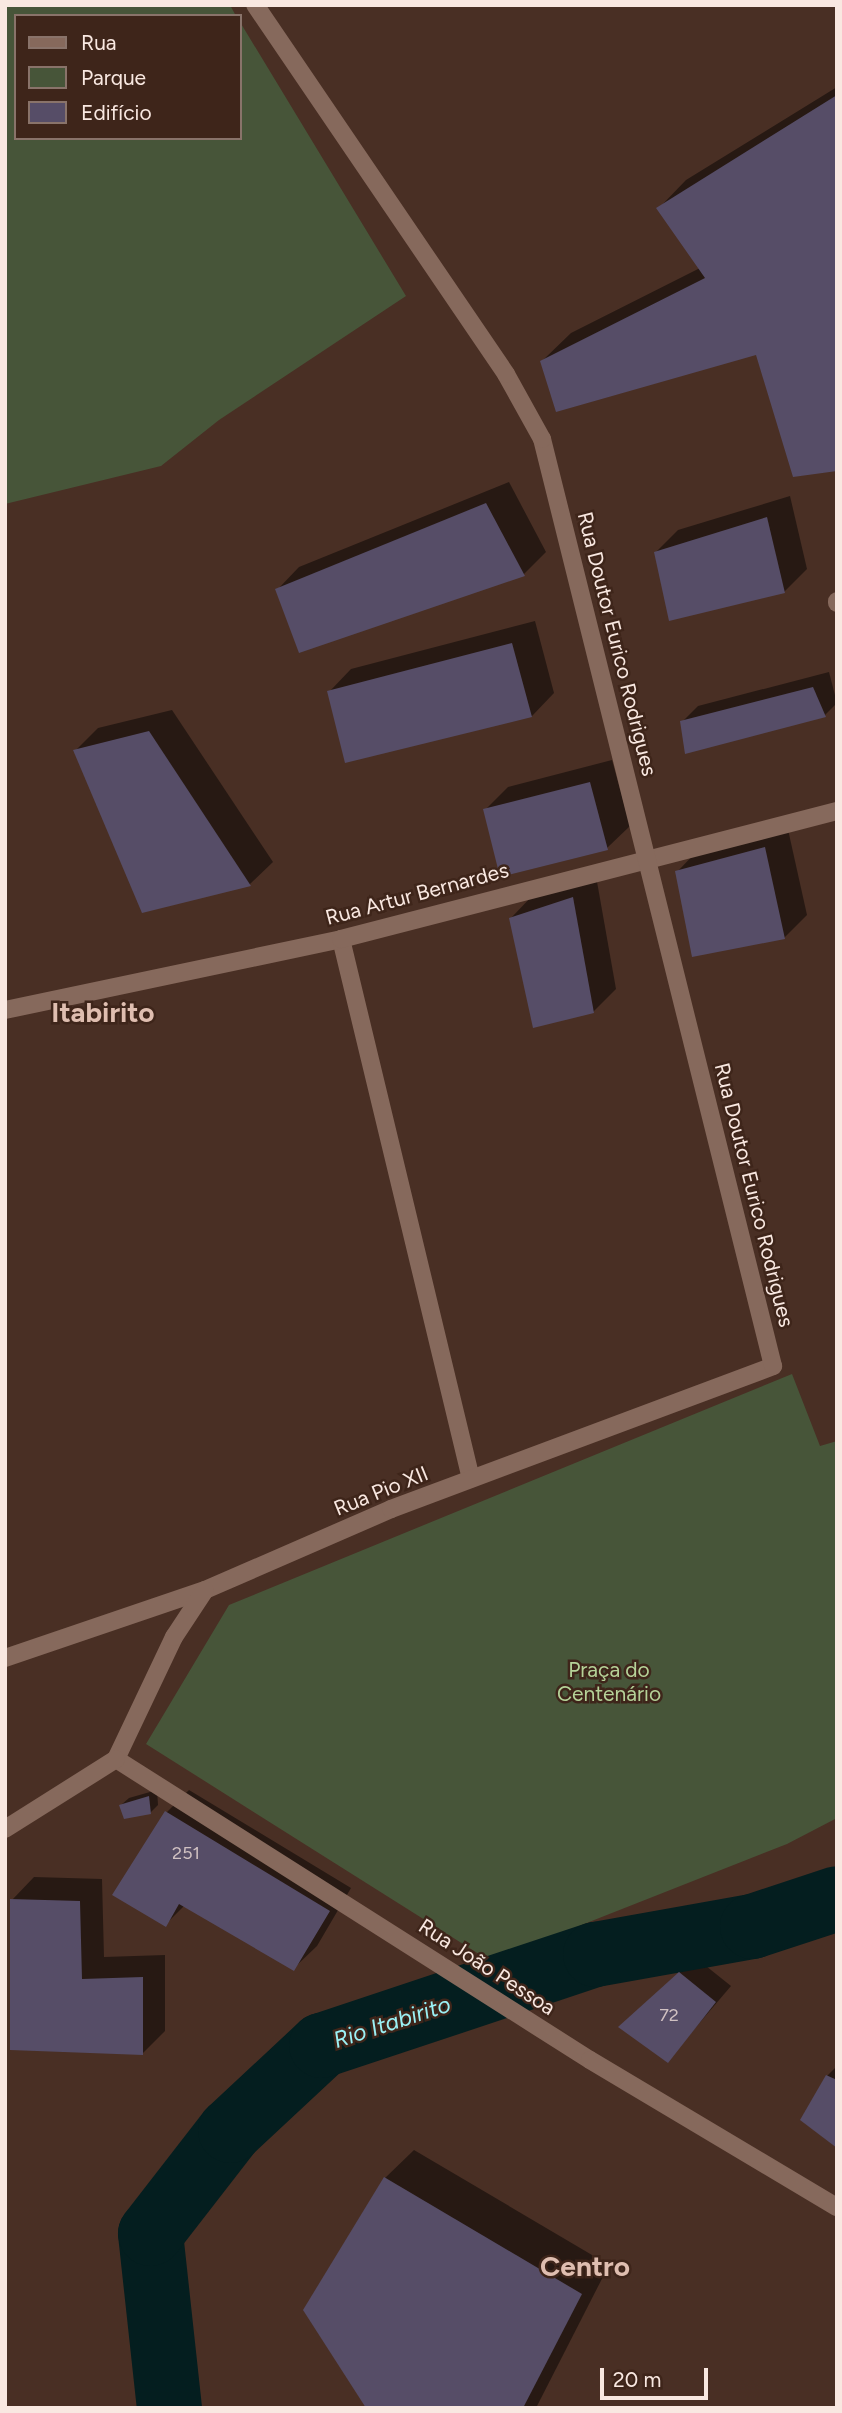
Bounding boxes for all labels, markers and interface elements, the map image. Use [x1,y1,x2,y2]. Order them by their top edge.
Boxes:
legend [14,14,242,140]
text: Rua [81,30,117,55]
text: Parque [81,65,146,90]
text: Edifício [81,100,152,125]
street label: Rua Doutor Eurico Rodrigues [572,509,662,779]
street label: Rua Artur Bernardes [323,857,511,931]
district label: Itabirito [51,995,155,1029]
street label: Rua Doutor Eurico Rodrigues [709,1060,799,1330]
street label: Rua Pio XII [330,1461,432,1521]
park label: Praça do Centenário [557,1657,661,1707]
house number: 251 [172,1842,200,1864]
street label: Rua João Pessoa [414,1913,560,2021]
water label: Rio Itabirito [330,1990,454,2054]
house number: 72 [659,2004,679,2026]
district label: Centro [540,2249,630,2283]
scale bar [604,2354,712,2398]
text: 20 m [613,2367,661,2392]

